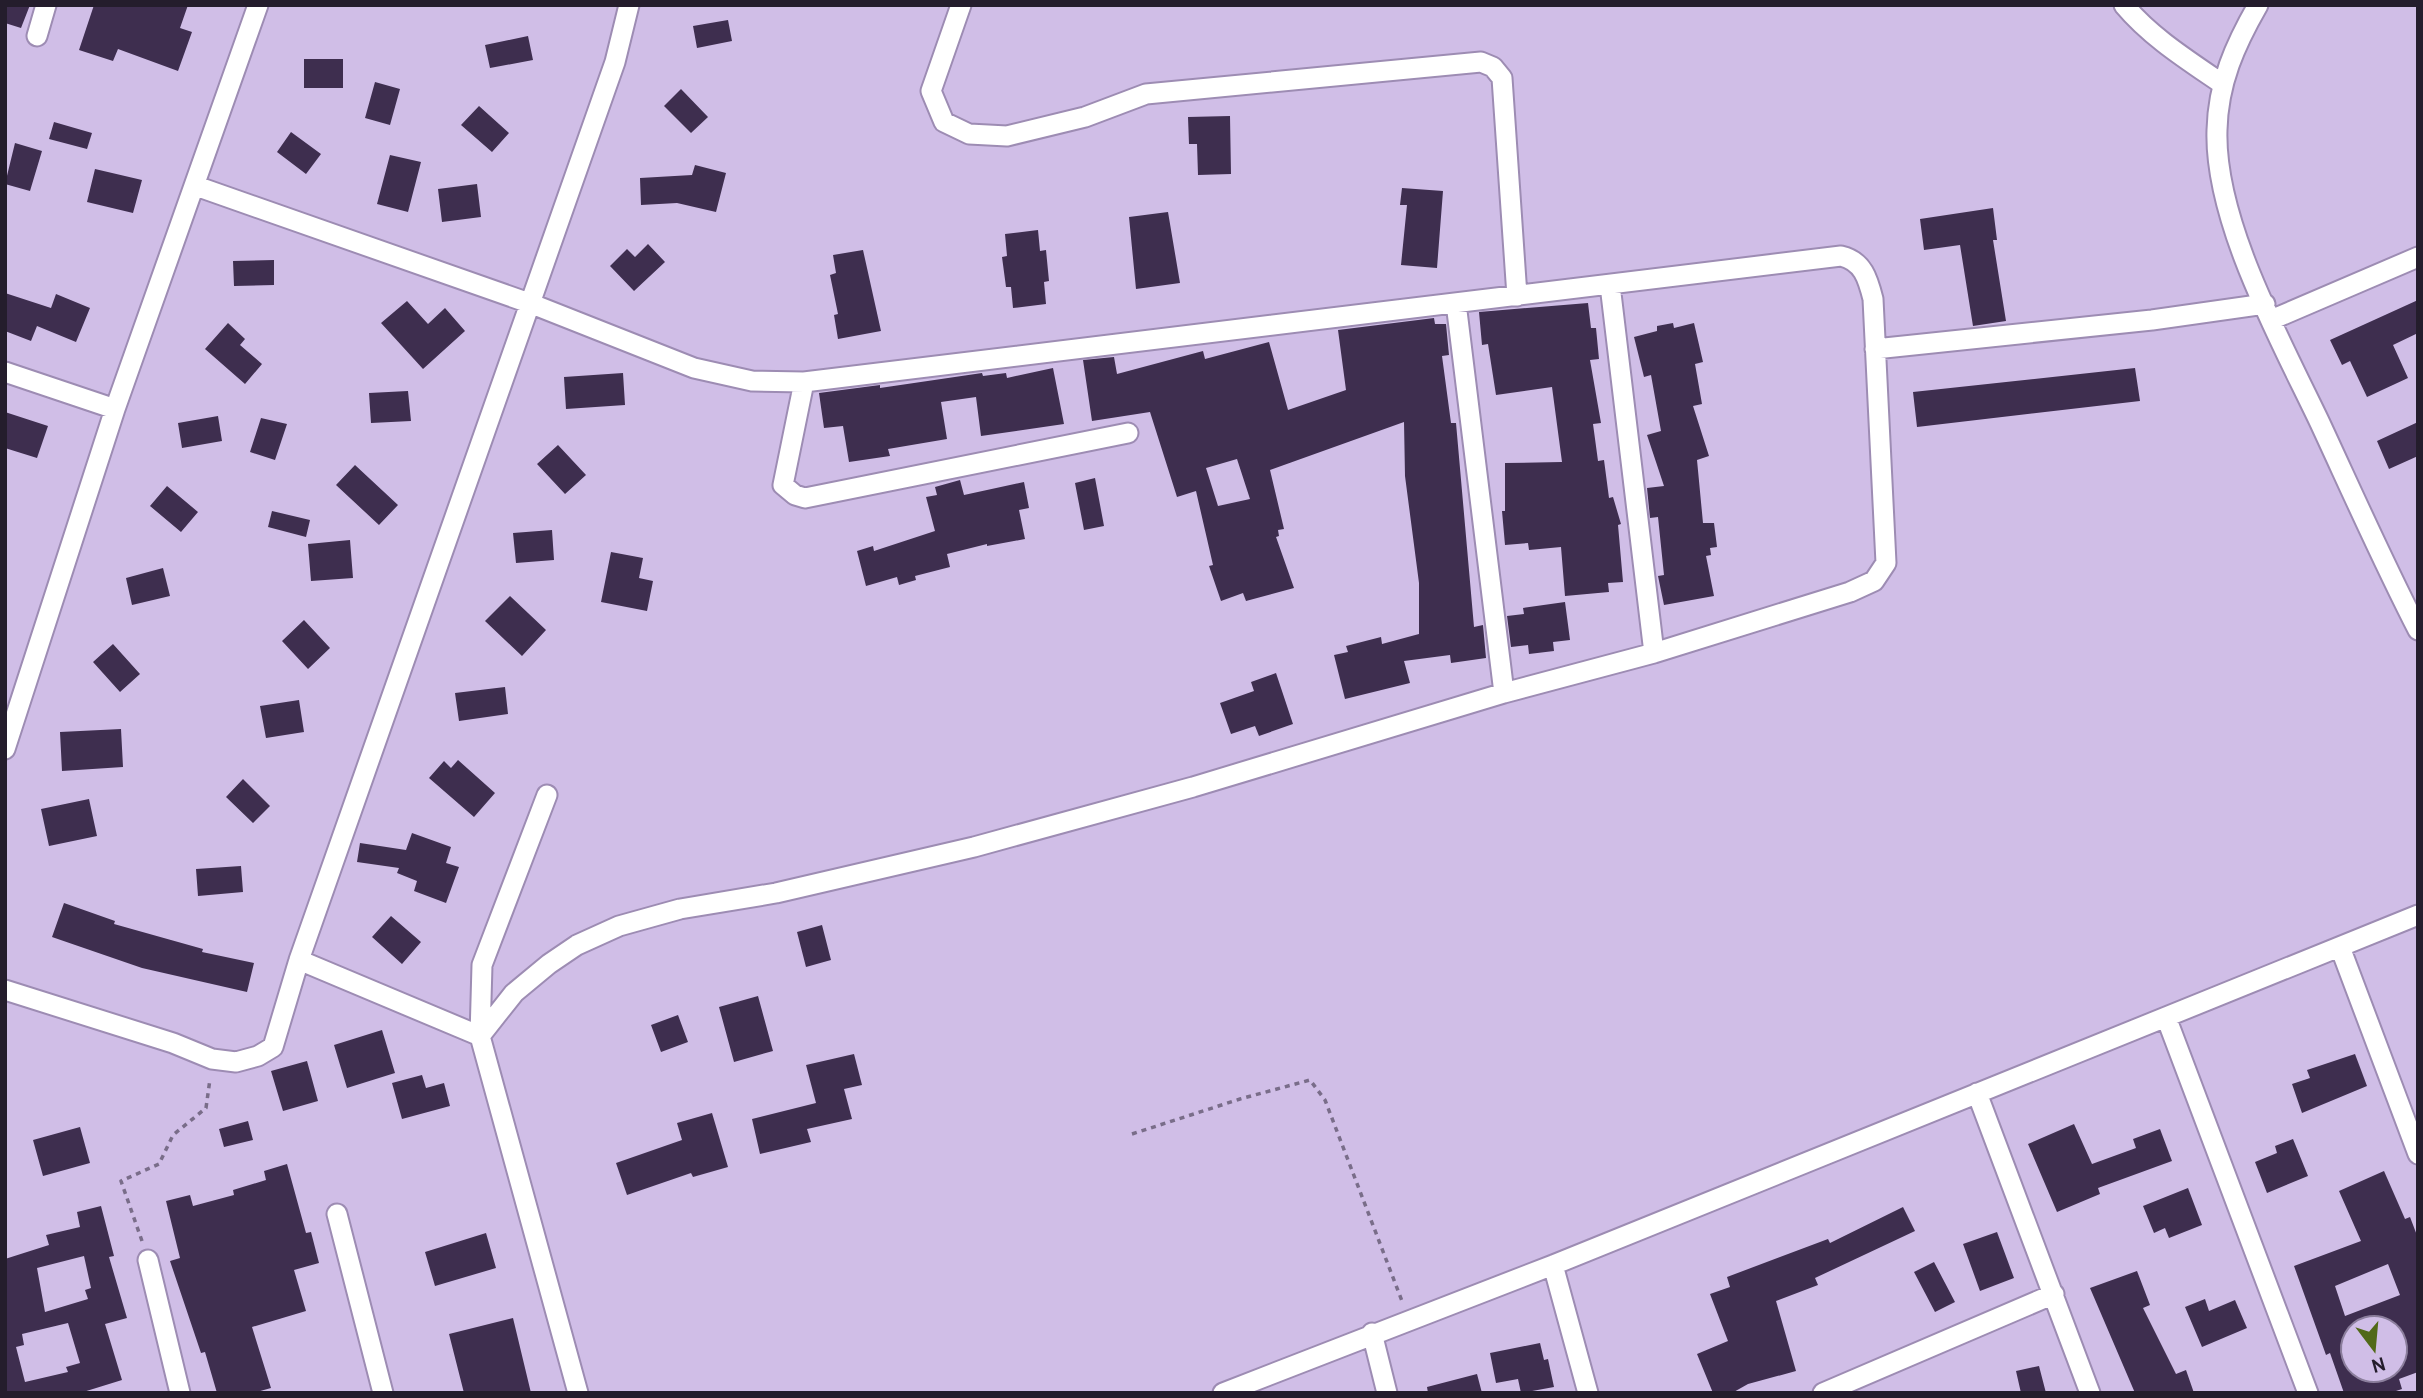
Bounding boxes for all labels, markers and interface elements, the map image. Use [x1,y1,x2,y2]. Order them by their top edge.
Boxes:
north arrow [2339,1314,2409,1384]
text: N [2368,1350,2388,1377]

